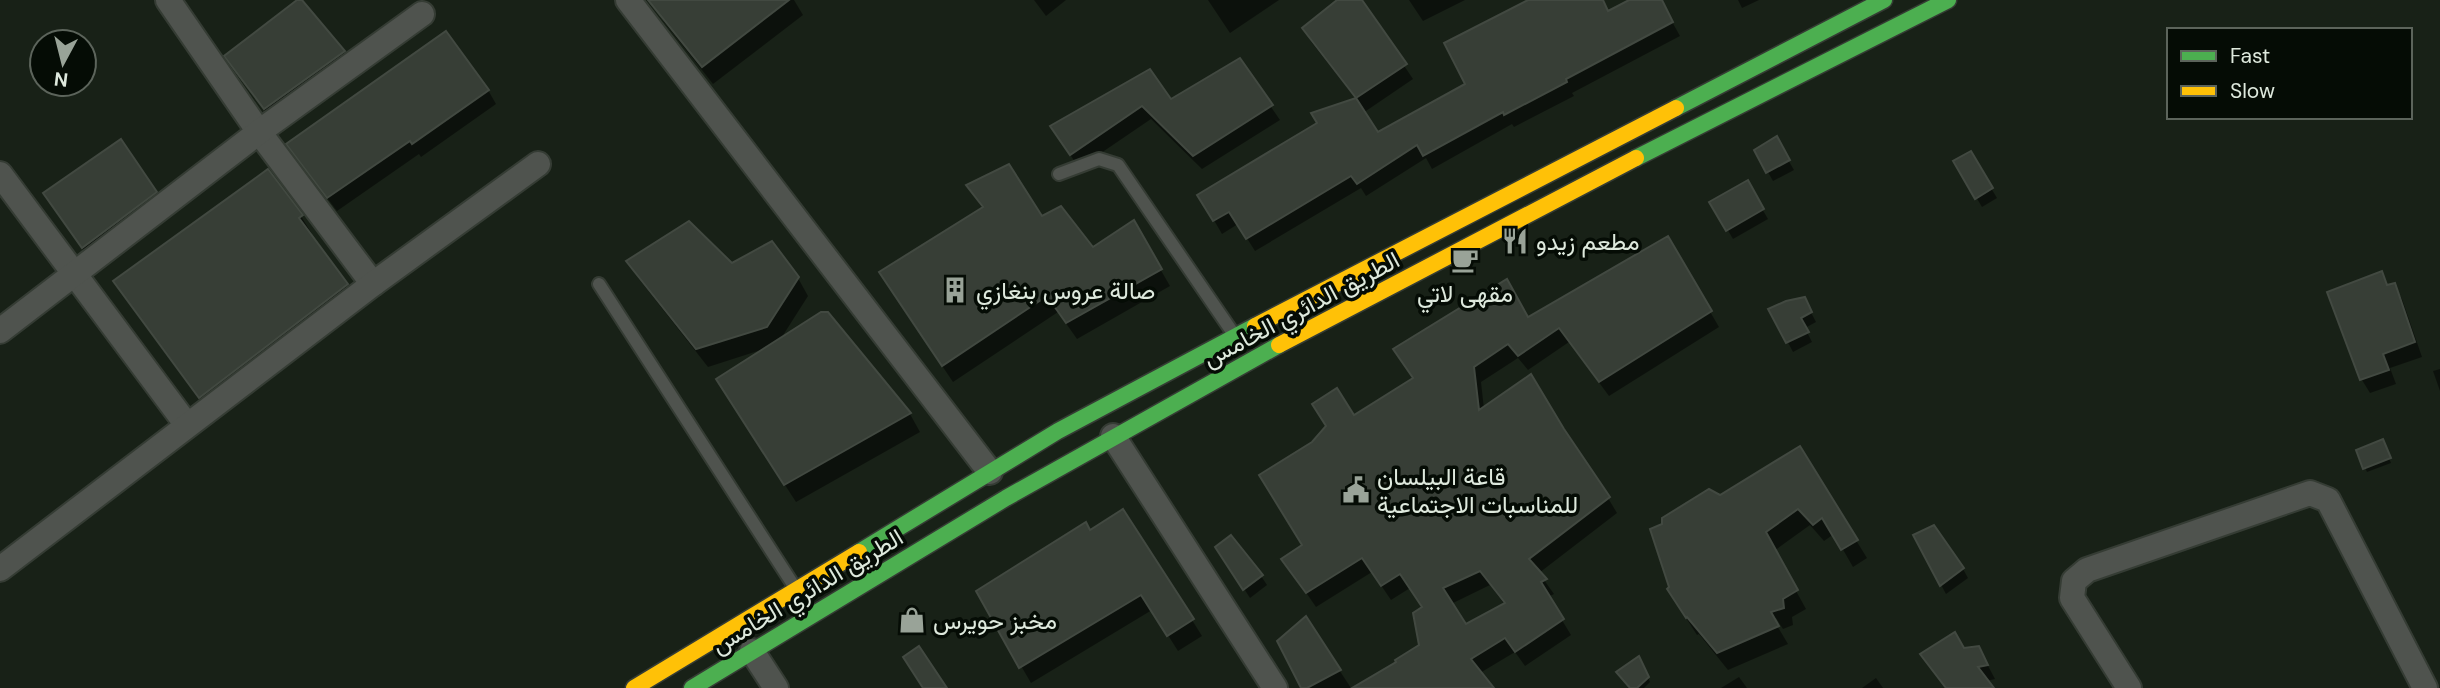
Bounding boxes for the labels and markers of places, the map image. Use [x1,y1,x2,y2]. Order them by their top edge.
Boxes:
restaurant icon: مطعم زيدو [1500,226,1530,256]
place label: مطعم زيدو [1536,226,1639,258]
cafe icon: مقهى لاتي [1450,245,1480,275]
building icon: صالة عروس بنغازي [940,275,970,305]
place label: صالة عروس بنغازي [976,275,1155,310]
place label: مقهى لاتي [1417,278,1513,313]
place label: قاعة البيلسان للمناسبات الاجتماعية [1377,461,1578,520]
public building icon: قاعة البيلسان للمناسبات الاجتماعية [1341,475,1371,505]
shop icon: مخبز حويرس [897,605,927,635]
place label: مخبز حويرس [933,605,1057,636]

